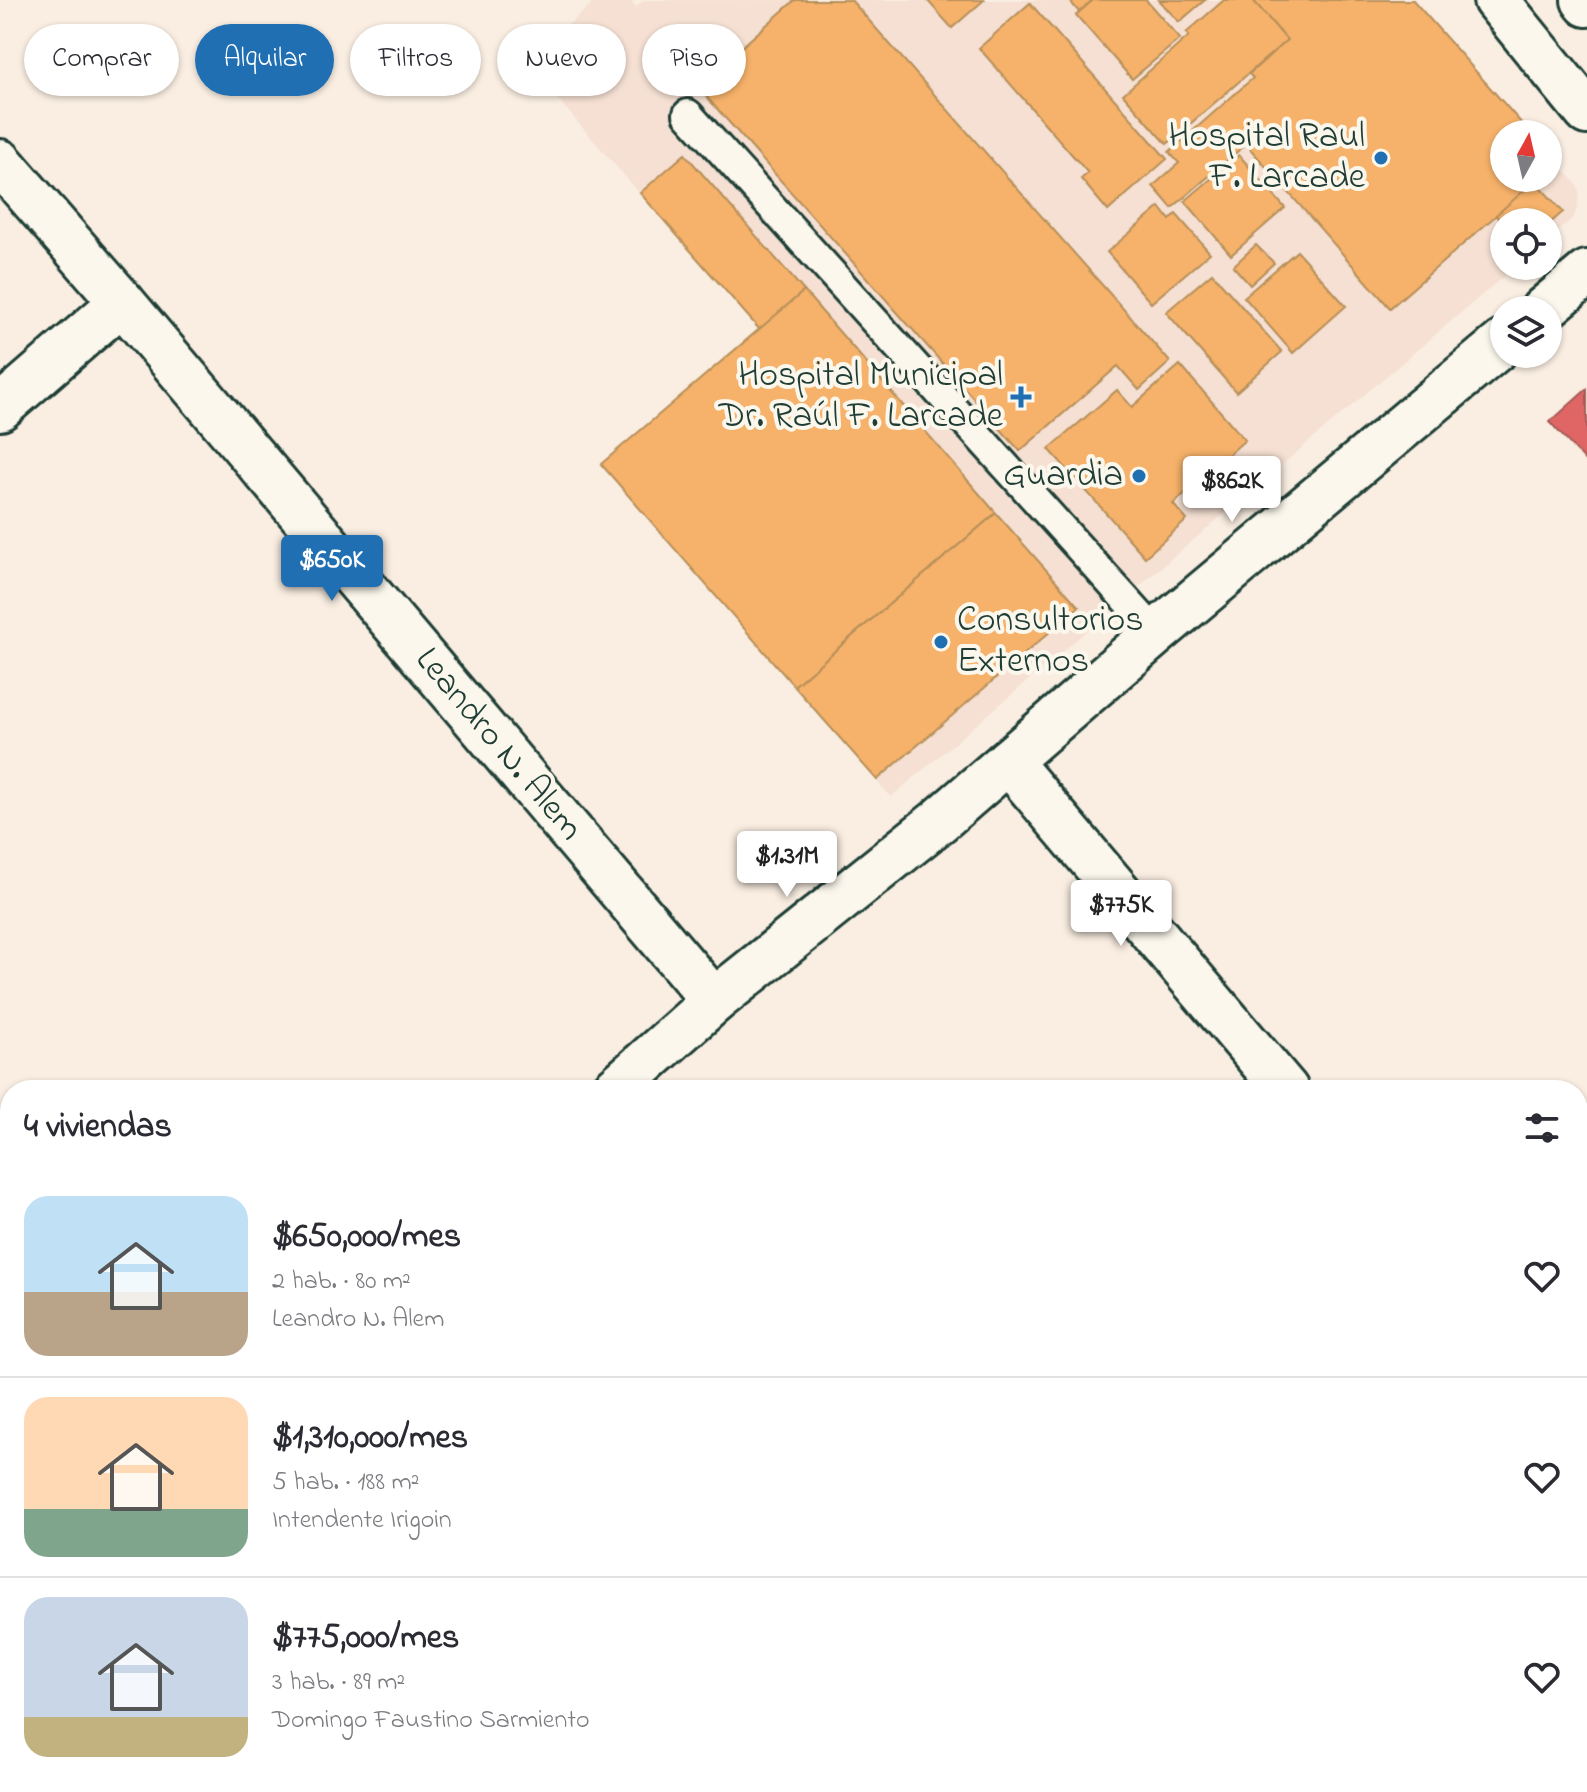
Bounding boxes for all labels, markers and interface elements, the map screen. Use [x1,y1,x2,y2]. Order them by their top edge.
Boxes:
chip: Comprar [24,24,179,96]
chip: Alquilar [195,24,334,96]
chip: Filtros [350,24,481,96]
chip: Nuevo [497,24,626,96]
chip: Piso [642,24,746,96]
place label: Hospital Raul F. Larcade [1169,111,1366,205]
north arrow [1490,120,1562,192]
map controls [1490,120,1562,368]
marker: Hospital Raul F. Larcade [1372,149,1390,167]
button: locate [1490,208,1562,280]
button: layers [1490,296,1562,368]
place label: Hospital Municipal Dr. Raúl F. Larcade [718,350,1004,444]
marker: Hospital Municipal Dr. Raúl F. Larcade [1010,386,1032,408]
place label: Guardia [1003,450,1123,503]
pin: $862K [1176,456,1288,524]
text: $862K [1201,463,1263,501]
marker: Guardia [1130,467,1148,485]
pin: $650K [276,535,388,603]
text: $650K [299,542,365,580]
place label: Consultorios Externos [957,595,1144,689]
marker: Consultorios Externos [932,633,950,651]
street label: Leandro N. Alem [401,637,595,853]
pin: $1.31M [722,831,852,899]
text: $1.31M [755,838,819,876]
pin: $775K [1065,880,1177,948]
text: $775K [1089,887,1153,925]
text: 4 viviendas [24,1103,172,1153]
icon: filters [1520,1106,1564,1150]
text: $650,000/mes [272,1213,461,1263]
icon: home [88,1228,184,1324]
icon: heart [1520,1254,1564,1298]
text: 2 hab. · 80 m² [272,1263,411,1301]
text: Leandro N. Alem [272,1301,444,1339]
text: $1,310,000/mes [272,1414,468,1464]
icon: home [88,1429,184,1525]
icon: heart [1520,1455,1564,1499]
text: 5 hab. · 188 m² [272,1464,420,1502]
text: Intendente Irigoin [272,1502,452,1540]
text: $775,000/mes [272,1614,459,1664]
icon: home [88,1629,184,1725]
icon: heart [1520,1655,1564,1699]
text: 3 hab. · 89 m² [272,1664,405,1702]
text: Domingo Faustino Sarmiento [272,1702,590,1740]

